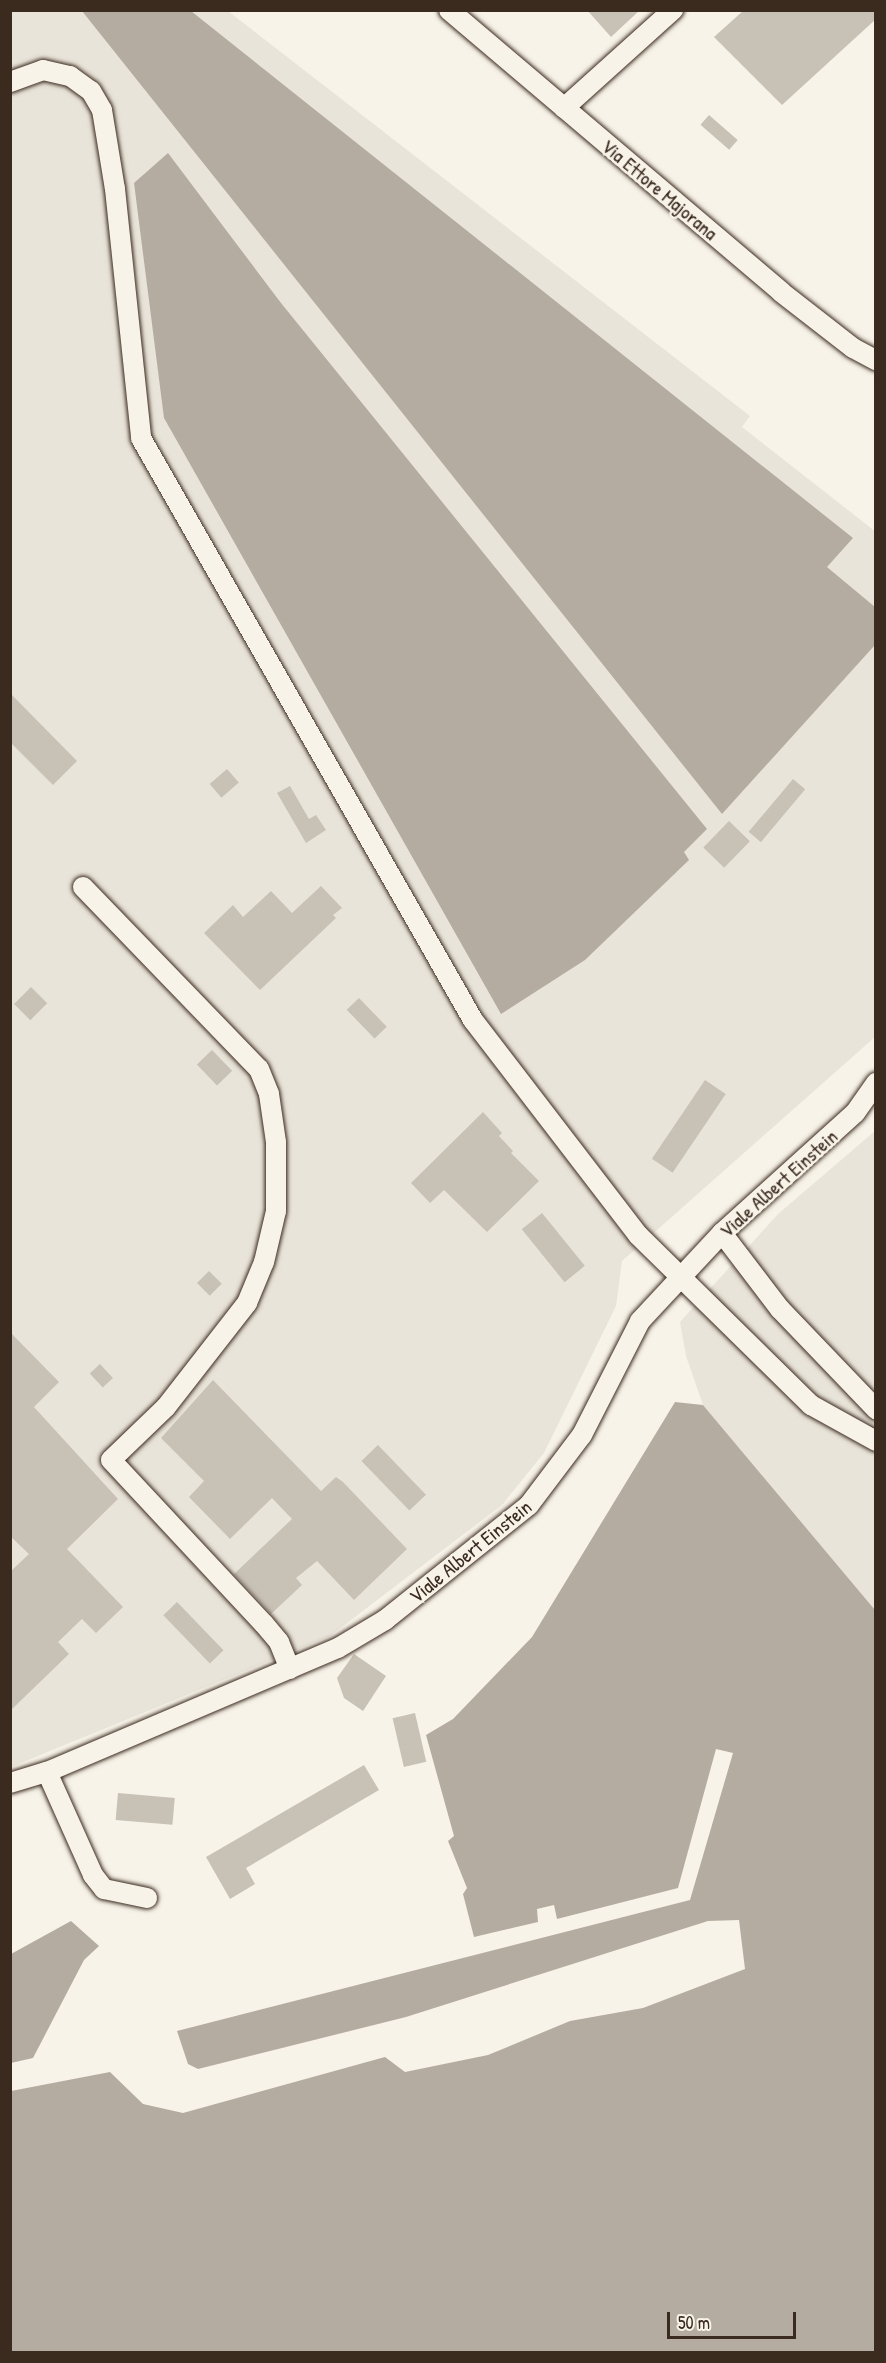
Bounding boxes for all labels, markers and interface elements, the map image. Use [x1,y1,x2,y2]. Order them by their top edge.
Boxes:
street label: Via Ettore Majorana [597,134,723,244]
street label: Viale Albert Einstein [714,1124,842,1242]
street label: Viale Albert Einstein [404,1494,536,1608]
scale bar [670,2300,799,2338]
text: 50 m [678,2310,710,2335]

